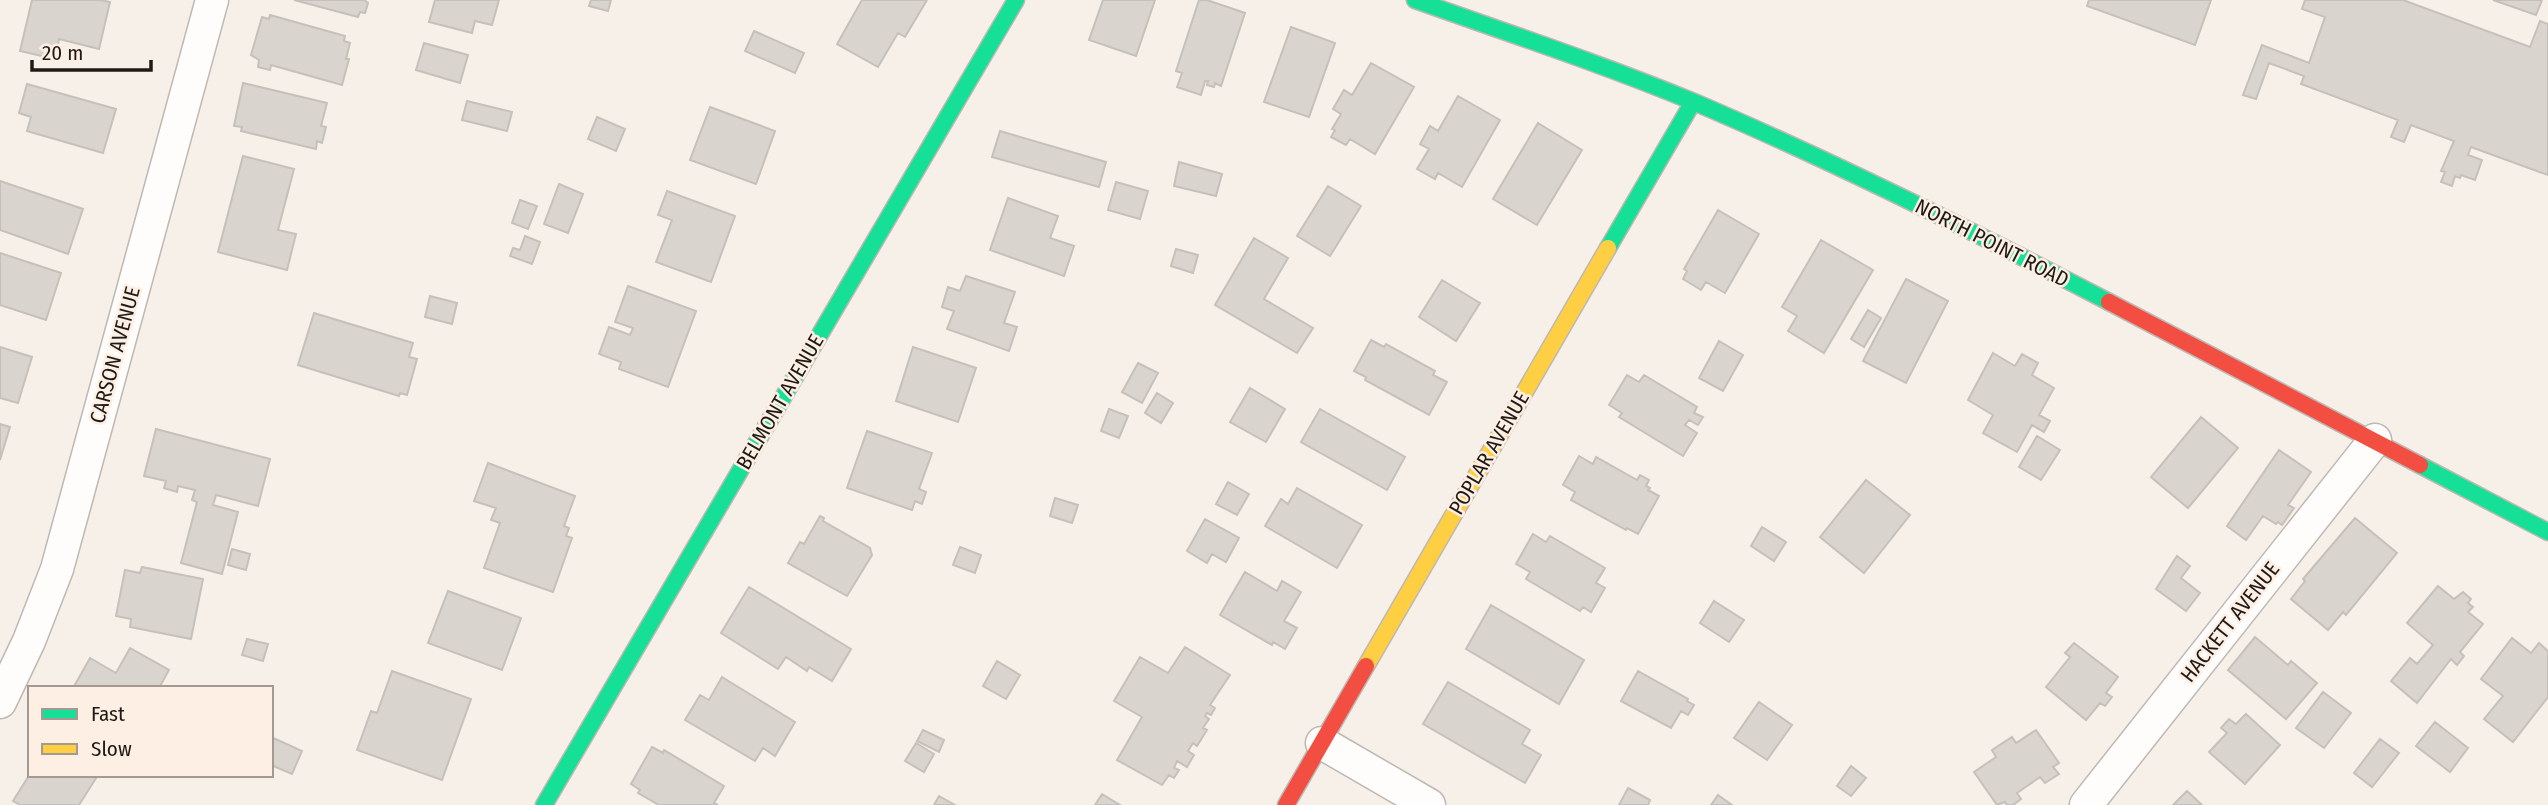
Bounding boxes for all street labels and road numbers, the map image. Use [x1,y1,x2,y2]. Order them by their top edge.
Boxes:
street label: NORTH POINT ROAD [1911,193,2073,293]
street label: CARSON AVENUE [84,284,146,426]
street label: BELMONT AVENUE [731,330,829,474]
street label: POPLAR AVENUE [1443,387,1535,519]
street label: HACKETT AVENUE [2175,556,2285,687]

